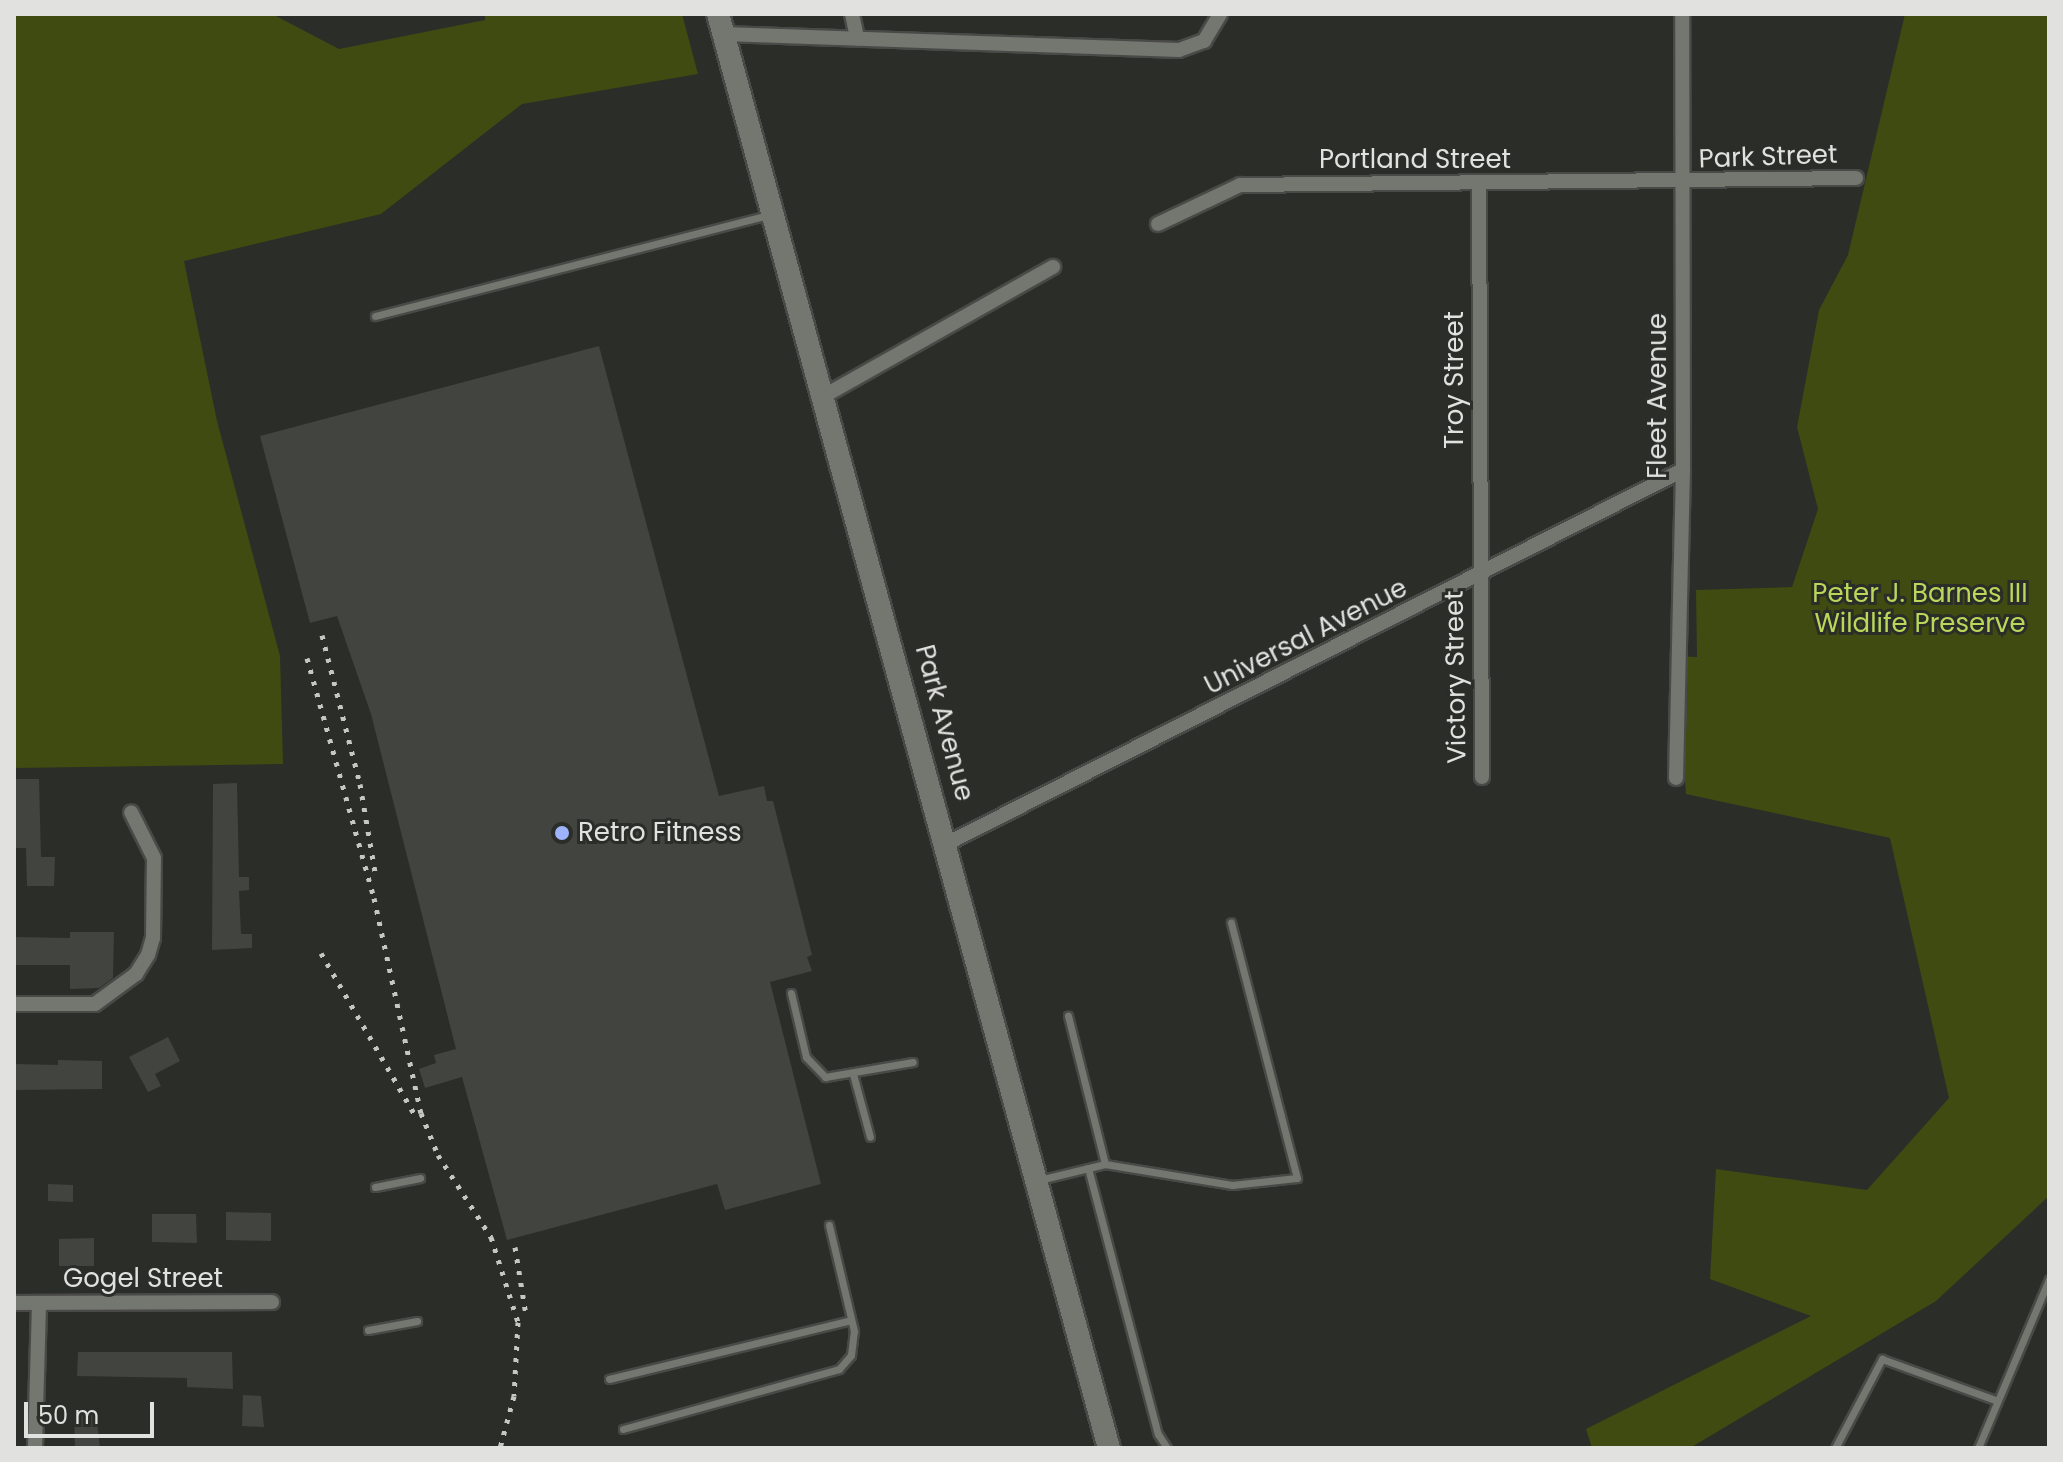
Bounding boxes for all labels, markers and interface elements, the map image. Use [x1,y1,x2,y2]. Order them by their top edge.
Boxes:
street label: Park Street [1698,139,1838,175]
street label: Portland Street [1319,144,1511,176]
street label: Troy Street [1439,311,1471,449]
street label: Fleet Avenue [1642,313,1674,479]
street label: Universal Avenue [1200,572,1412,702]
park label: Peter J. Barnes III Wildlife Preserve [1812,578,2028,640]
street label: Victory Street [1439,590,1473,764]
street label: Park Avenue [908,642,980,804]
place label: Retro Fitness [578,817,742,849]
marker: Retro Fitness [553,824,571,842]
street label: Gogel Street [63,1263,223,1295]
scale bar [28,1386,158,1436]
text: 50 m [38,1399,99,1432]

